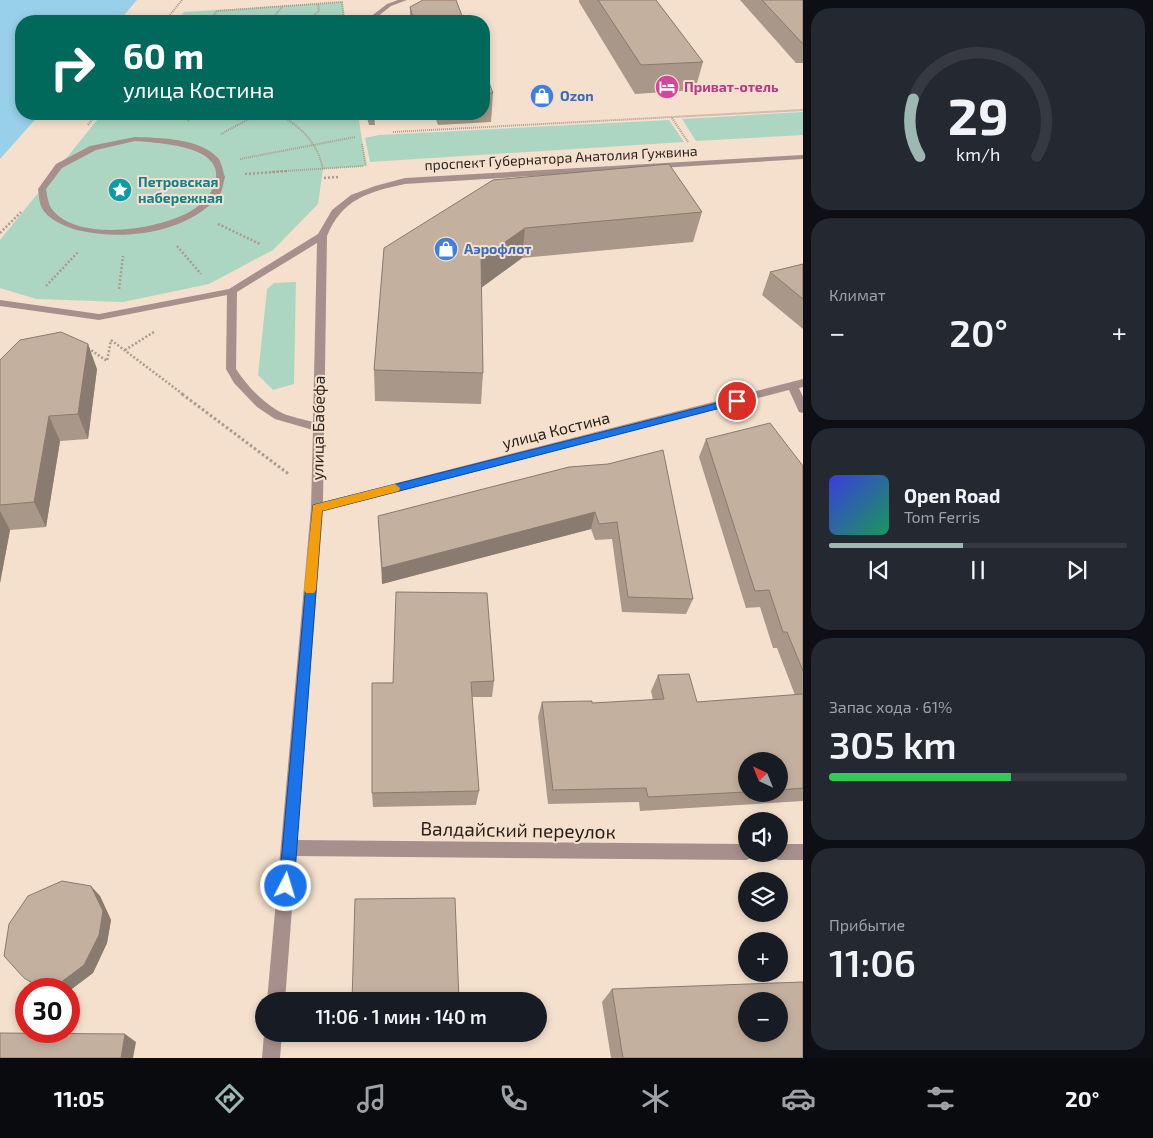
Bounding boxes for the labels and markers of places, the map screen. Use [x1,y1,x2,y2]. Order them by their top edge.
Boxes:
hotel icon: Приват-отель [654,74,680,100]
place label: Приват-отель [684,78,779,95]
shop icon: Ozon [529,83,555,109]
place label: Ozon [560,87,594,104]
place label: Петровская набережная [138,173,223,206]
place icon: Петровская набережная [107,177,133,203]
shop icon: Аэрофлот [433,236,459,262]
place label: Аэрофлот [464,240,532,257]
pin [716,380,758,422]

